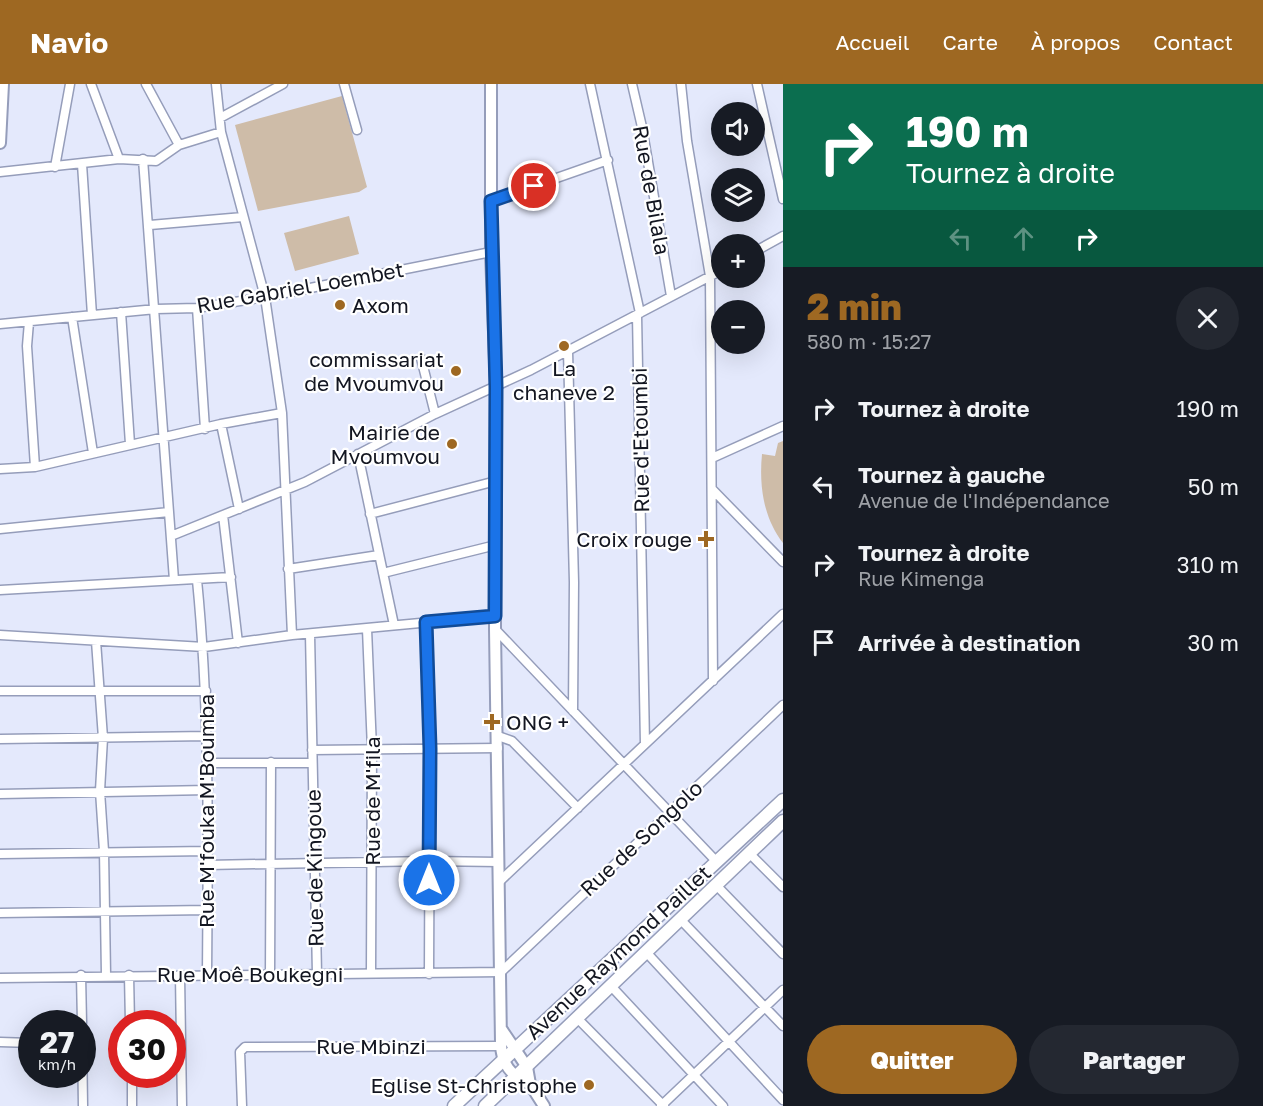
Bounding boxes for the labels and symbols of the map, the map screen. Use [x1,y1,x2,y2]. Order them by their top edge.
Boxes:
street label: Rue de Bilala [628,123,676,257]
pin [508,160,559,211]
street label: Rue Gabriel Loembet [194,256,406,318]
place label: Axom [352,292,409,318]
marker: Axom [333,298,347,312]
marker: La chaneve 2 [557,339,571,353]
place label: commissariat de Mvoumvou [304,346,444,396]
place label: La chaneve 2 [513,355,615,405]
marker: commissariat de Mvoumvou [449,364,463,378]
street label: Rue d'Etoumbi [626,367,654,513]
place label: Mairie de Mvoumvou [330,419,440,469]
marker: Mairie de Mvoumvou [445,437,459,451]
place label: Croix rouge [576,526,692,552]
marker: Croix rouge [697,530,715,548]
street label: Rue M'fouka M'Boumba [193,694,219,928]
place label: ONG + [506,709,569,735]
marker: ONG + [483,713,501,731]
street label: Rue de M'fila [359,736,385,866]
street label: Rue de Songolo [574,775,708,901]
street label: Rue de Kingoue [300,789,328,947]
position arrow [397,848,461,912]
street label: Avenue Raymond Paillet [520,859,716,1045]
street label: Rue Moê Boukegni [157,961,343,987]
speed limit sign: 30 [108,1010,186,1088]
street label: Rue Mbinzi [316,1033,426,1059]
place label: Eglise St-Christophe [370,1072,577,1098]
marker: Eglise St-Christophe [582,1078,596,1092]

